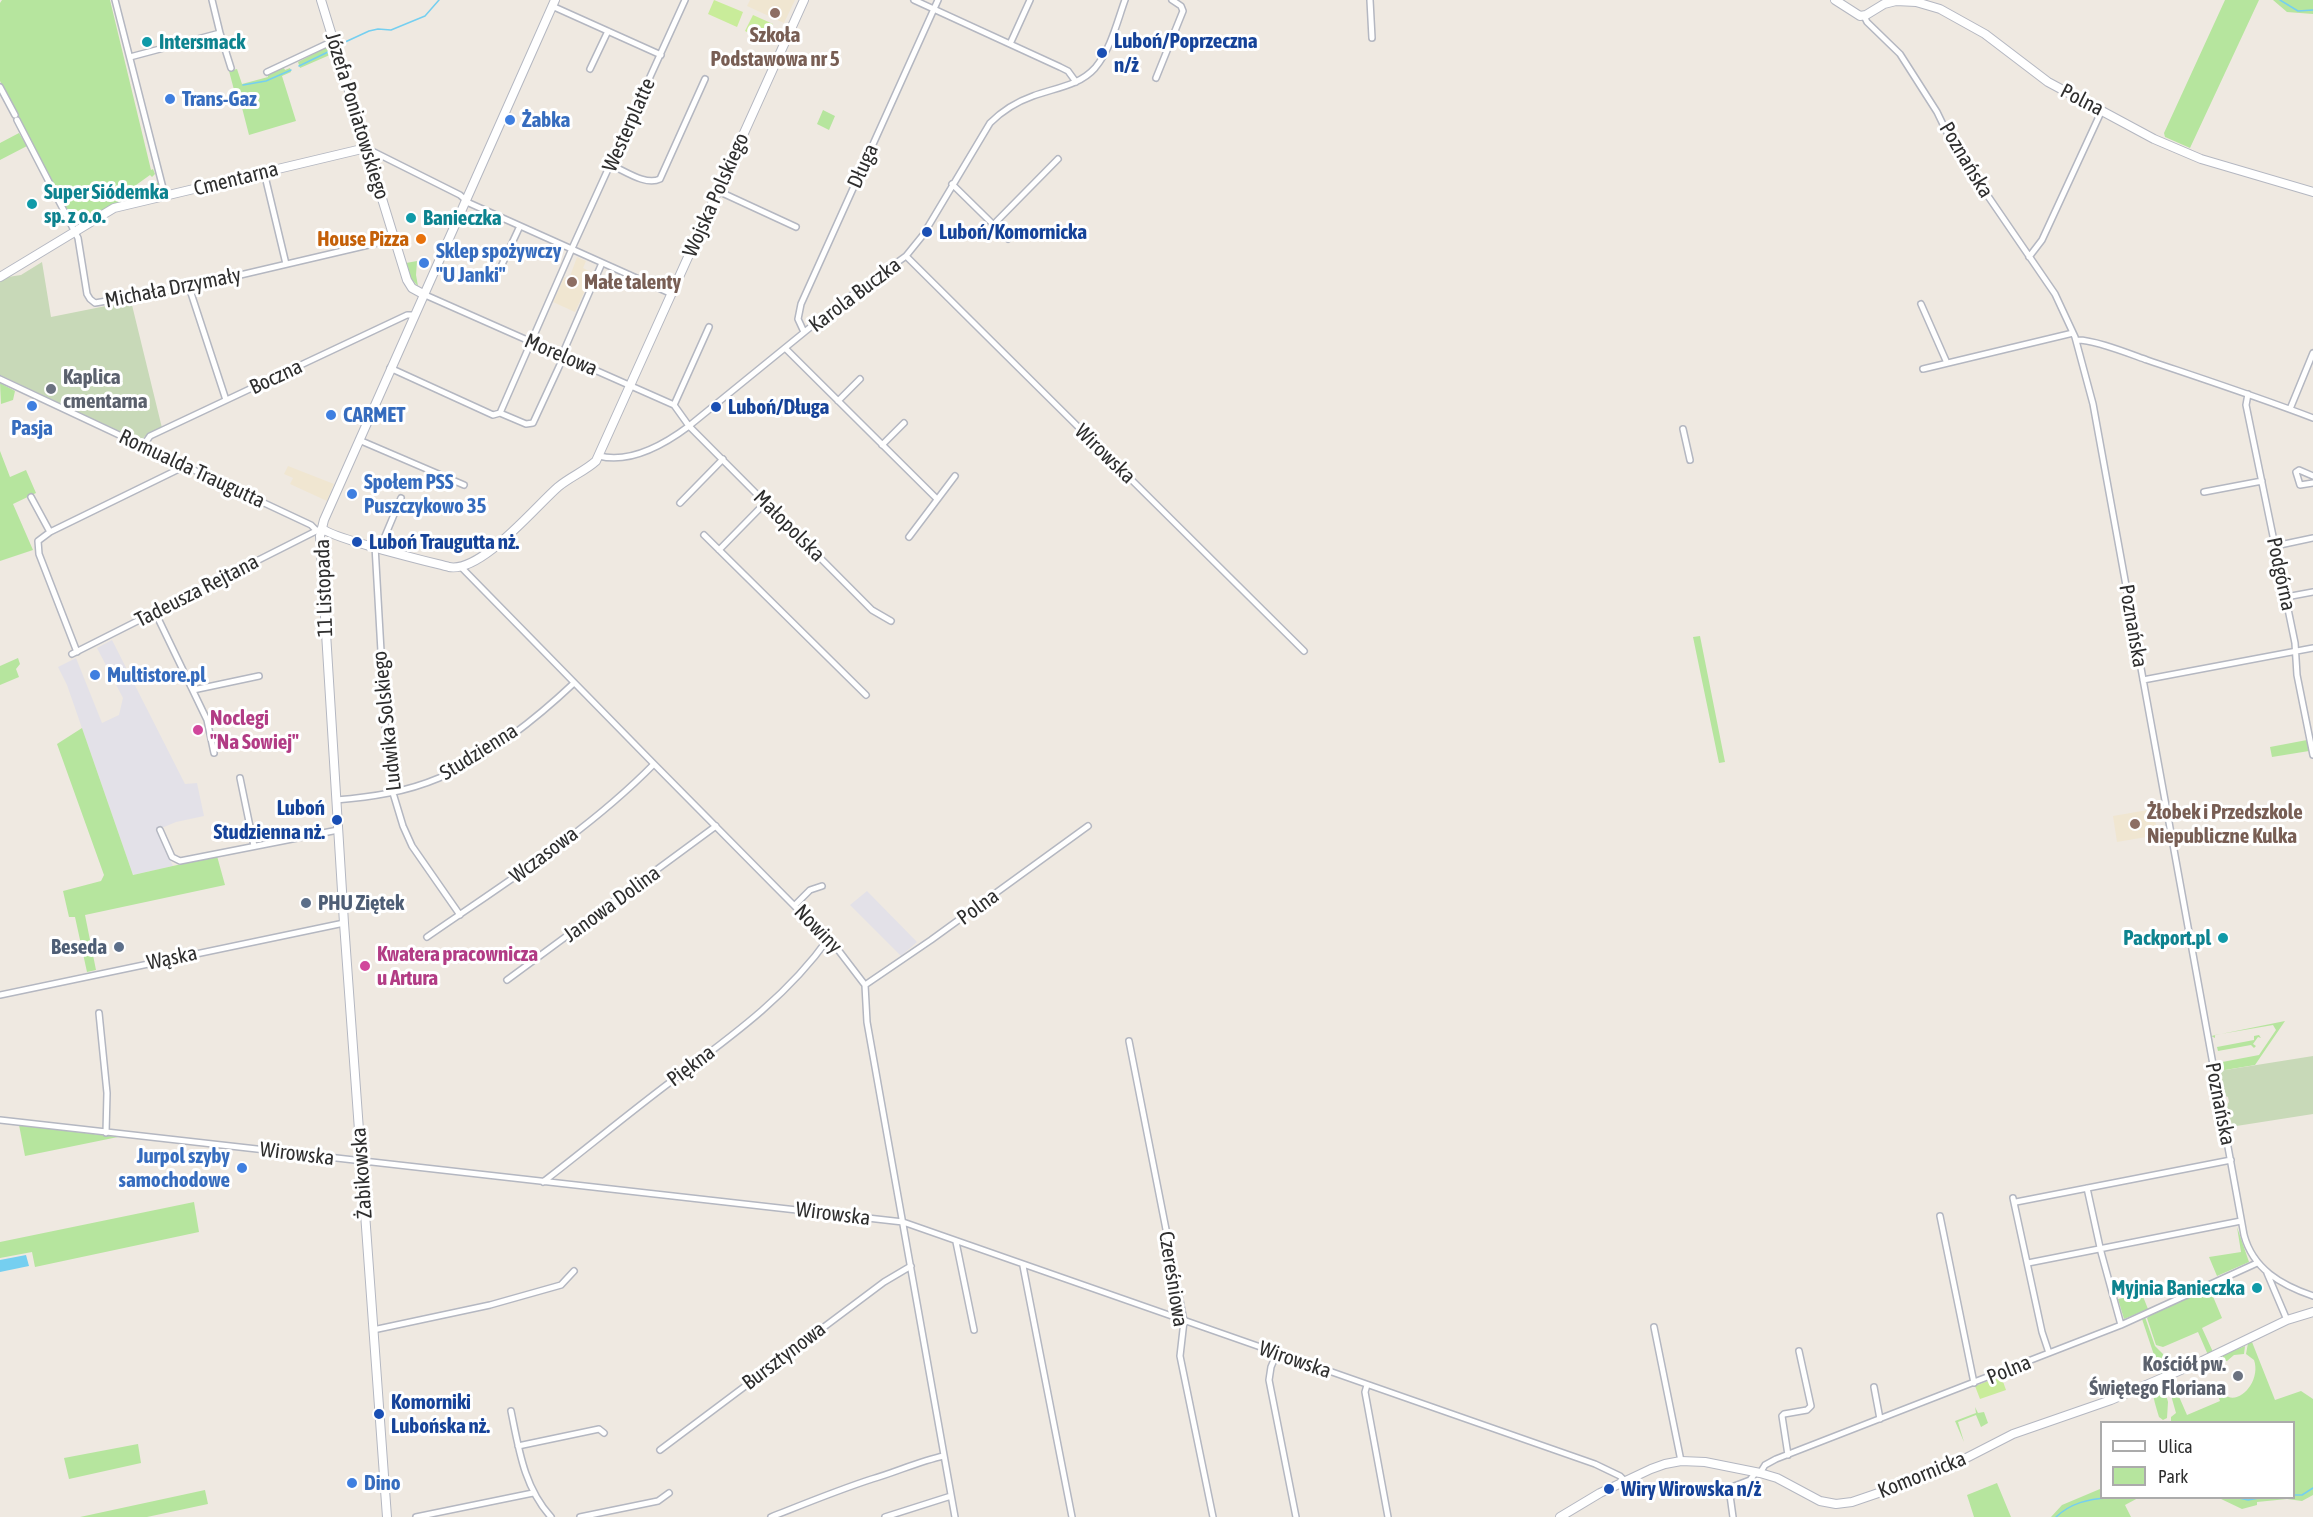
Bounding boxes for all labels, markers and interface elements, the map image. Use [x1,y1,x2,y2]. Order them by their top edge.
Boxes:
marker: Szkoła Podstawowa nr 5 [768,6,782,20]
place label: Szkoła Podstawowa nr 5 [710,22,840,72]
place label: Luboń/Poprzeczna n/ż [1114,28,1258,78]
place label: Intersmack [159,29,245,55]
street label: Józefa Poniatowskiego [320,29,394,203]
marker: Intersmack [140,35,154,49]
marker: Luboń/Poprzeczna n/ż [1095,46,1109,60]
street label: Westerplatte [597,74,661,176]
street label: Polna [2056,78,2108,122]
place label: Trans-Gaz [182,86,257,112]
marker: Trans-Gaz [163,92,177,106]
place label: Żabka [522,107,570,133]
marker: Żabka [503,113,517,127]
street label: Poznańska [1934,118,1998,202]
street label: Wojska Polskiego [677,129,755,261]
street label: Długa [842,140,884,192]
street label: Cmentarna [191,156,281,202]
place label: Super Siódemka sp. z o.o. [44,179,169,229]
marker: Super Siódemka sp. z o.o. [25,197,39,211]
place label: Banieczka [423,205,501,231]
marker: Banieczka [404,211,418,225]
place label: Luboń/Komornicka [939,219,1087,245]
marker: Luboń/Komornicka [920,225,934,239]
place label: House Pizza [317,226,409,252]
marker: House Pizza [414,232,428,246]
place label: Sklep spożywczy "U Janki" [436,238,561,288]
street label: Karola Buczka [804,252,906,338]
marker: Sklep spożywczy "U Janki" [417,256,431,270]
street label: Michała Drzymały [103,262,243,314]
place label: Małe talenty [584,269,681,295]
marker: Małe talenty [565,275,579,289]
street label: Morelowa [521,328,601,382]
street label: Boczna [246,354,306,400]
place label: Kaplica cmentarna [63,364,148,414]
marker: Kaplica cmentarna [44,382,58,396]
place label: Luboń/Długa [728,394,829,420]
marker: Pasja [25,399,39,413]
marker: Luboń/Długa [709,400,723,414]
place label: CARMET [343,402,405,428]
marker: CARMET [324,408,338,422]
place label: Pasja [11,415,53,441]
street label: Wirowska [1069,419,1141,489]
street label: Romualda Traugutta [115,424,269,514]
place label: Społem PSS Puszczykowo 35 [364,469,486,519]
street label: Małopolska [748,485,830,567]
marker: Społem PSS Puszczykowo 35 [345,487,359,501]
place label: Luboń Traugutta nż. [369,529,519,555]
marker: Luboń Traugutta nż. [350,535,364,549]
street label: Podgórna [2261,535,2301,613]
street label: 11 Listopada [310,539,338,637]
street label: Tadeusza Rejtana [131,549,263,633]
street label: Poznańska [2113,583,2153,669]
street label: Ludwika Solskiego [367,650,407,792]
place label: Multistore.pl [107,662,206,688]
marker: Multistore.pl [88,668,102,682]
place label: Noclegi "Na Sowiej" [210,705,299,755]
street label: Studzienna [435,718,523,786]
marker: Noclegi "Na Sowiej" [191,723,205,737]
place label: Luboń Studzienna nż. [214,795,325,845]
place label: Żłobek i Przedszkole Niepubliczne Kulka [2147,799,2303,849]
marker: Luboń Studzienna nż. [330,813,344,827]
marker: Żłobek i Przedszkole Niepubliczne Kulka [2128,817,2142,831]
street label: Wczasowa [505,821,583,889]
street label: Janowa Dolina [559,861,665,947]
street label: Polna [952,883,1004,931]
place label: PHU Ziętek [318,890,404,916]
marker: PHU Ziętek [299,896,313,910]
street label: Nowiny [789,899,847,959]
place label: Packport.pl [2123,925,2211,951]
marker: Packport.pl [2216,931,2230,945]
place label: Beseda [51,934,107,960]
marker: Beseda [112,940,126,954]
street label: Wąska [145,940,199,976]
place label: Kwatera pracownicza u Artura [377,941,538,991]
marker: Kwatera pracownicza u Artura [358,959,372,973]
street label: Piękna [662,1040,720,1092]
street label: Poznańska [2200,1060,2240,1148]
street label: Żabikowska [346,1127,378,1219]
street label: Wirowska [258,1137,336,1171]
place label: Jurpol szyby samochodowe [119,1143,230,1193]
marker: Jurpol szyby samochodowe [235,1161,249,1175]
street label: Wirowska [794,1197,872,1231]
street label: Czereśniowa [1153,1229,1193,1329]
place label: Myjnia Banieczka [2111,1275,2245,1301]
marker: Myjnia Banieczka [2250,1281,2264,1295]
street label: Bursztynowa [737,1316,831,1396]
street label: Wirowska [1256,1336,1334,1384]
street label: Polna [1983,1350,2035,1390]
place label: Kościół pw. Świętego Floriana [2089,1351,2226,1401]
marker: Kościół pw. Świętego Floriana [2231,1369,2245,1383]
place label: Komorniki Lubońska nż. [391,1389,490,1439]
marker: Komorniki Lubońska nż. [372,1407,386,1421]
legend [2100,1421,2295,1499]
text: Ulica [2158,1436,2193,1457]
street label: Komornicka [1874,1446,1970,1504]
text: Park [2158,1466,2188,1487]
place label: Dino [364,1470,401,1496]
marker: Dino [345,1476,359,1490]
place label: Wiry Wirowska n/ż [1621,1476,1761,1502]
marker: Wiry Wirowska n/ż [1602,1482,1616,1496]

